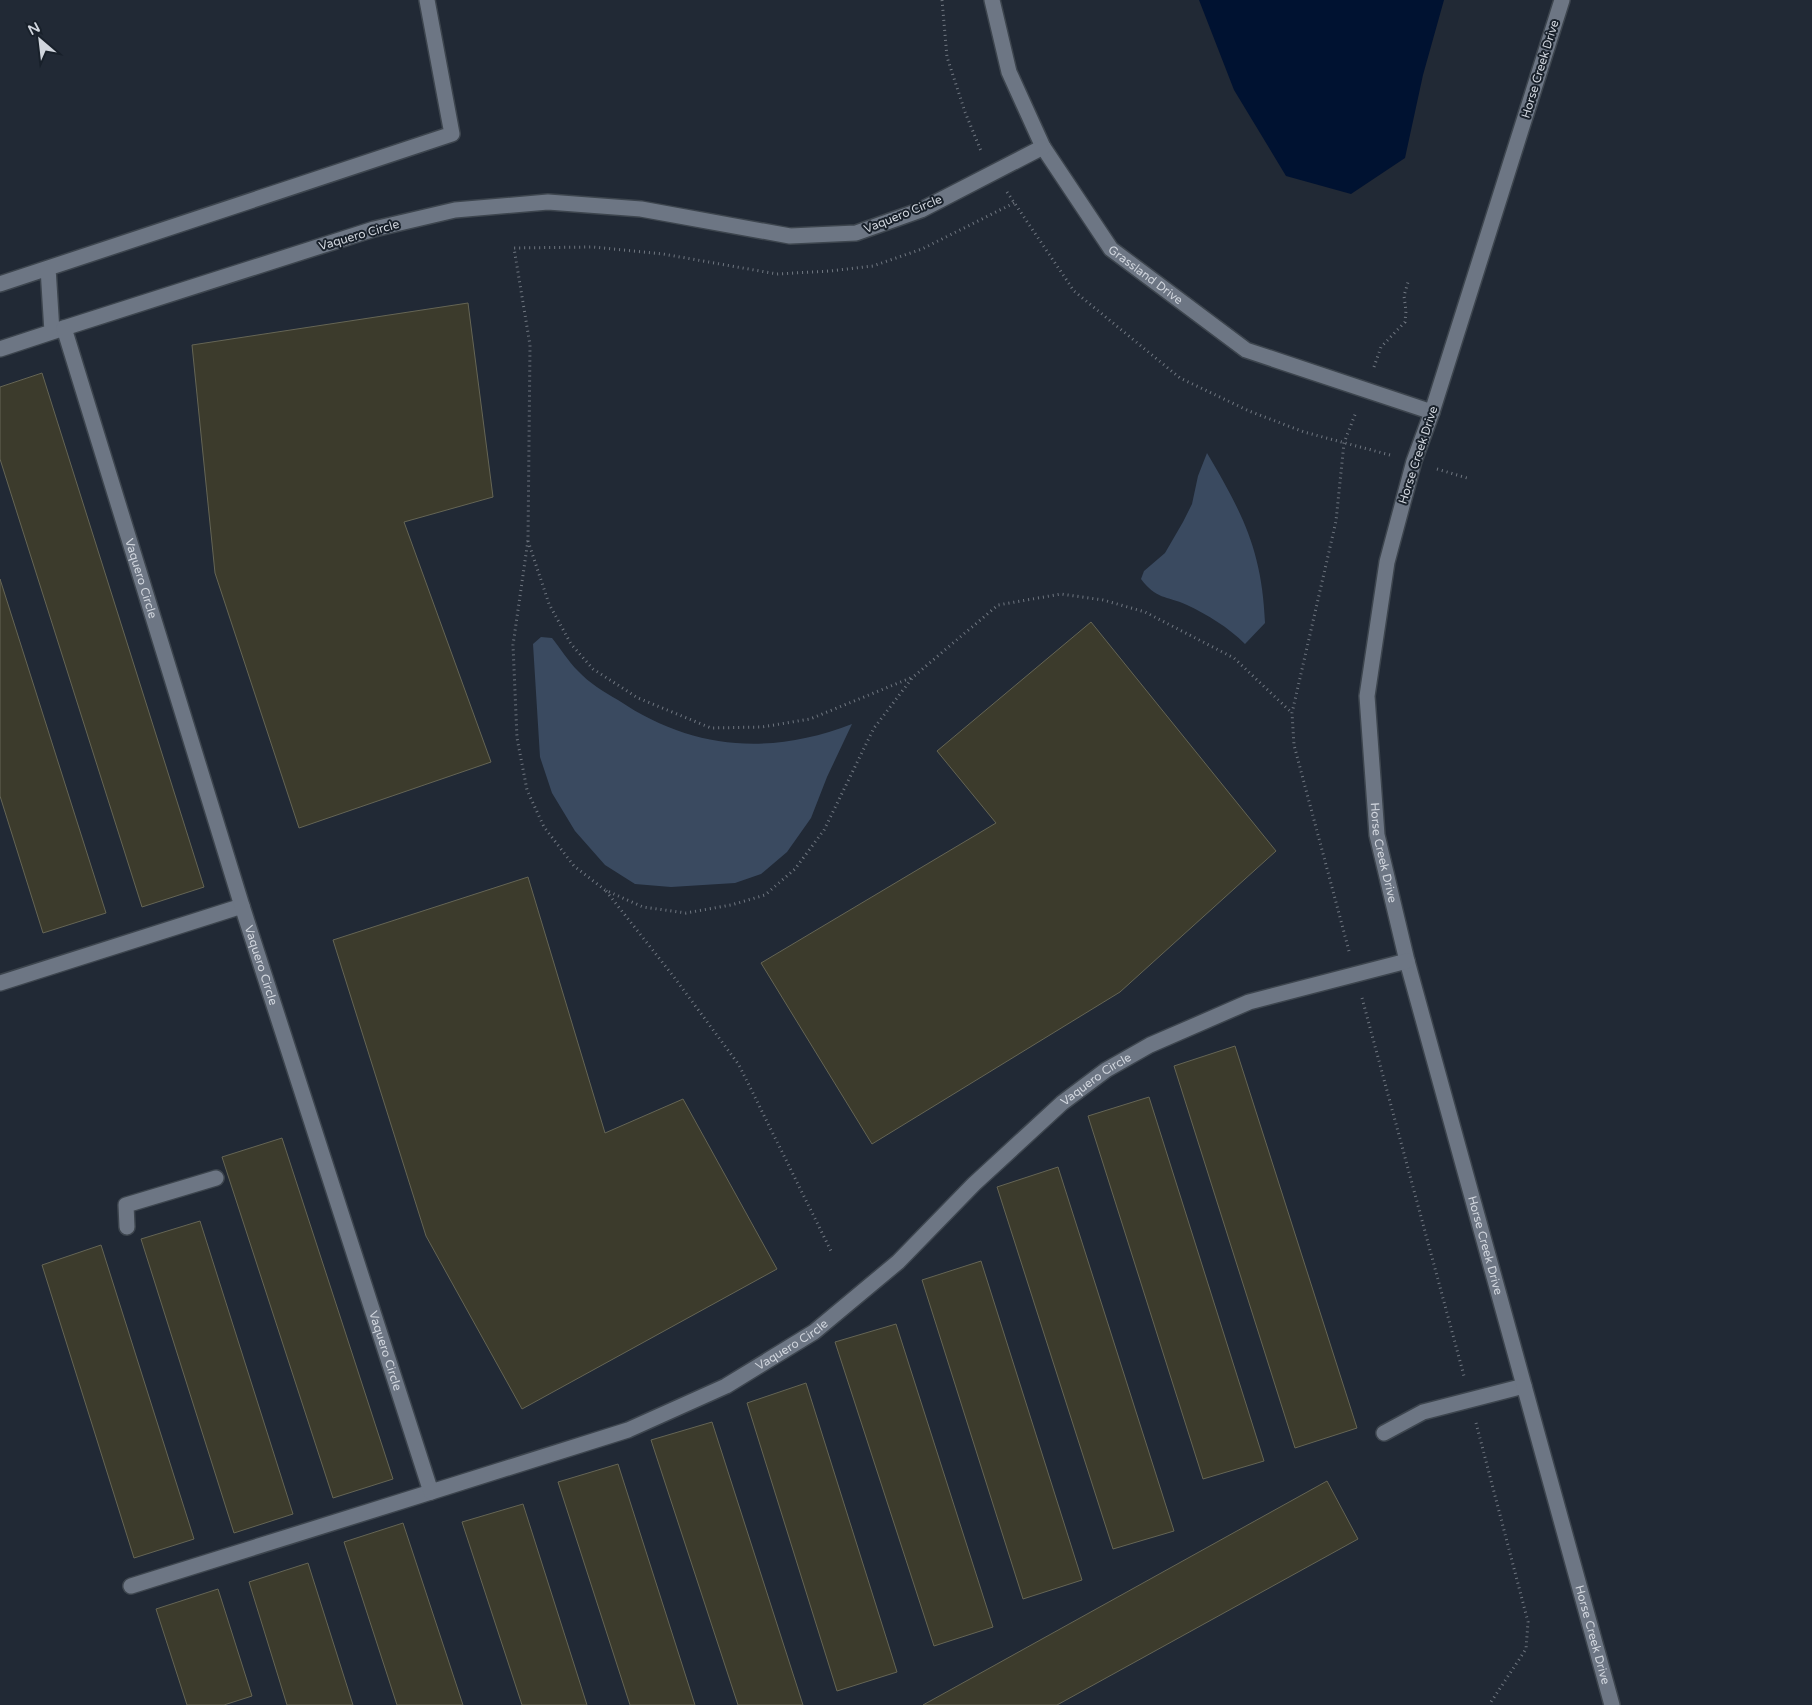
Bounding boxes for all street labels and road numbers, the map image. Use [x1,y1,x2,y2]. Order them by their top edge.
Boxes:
street label: Horse Creek Drive [1518,18,1562,120]
street label: Vaquero Circle [862,192,944,236]
street label: Vaquero Circle [317,217,401,253]
street label: Grassland Drive [1106,242,1186,307]
street label: Horse Creek Drive [1396,404,1440,506]
street label: Vaquero Circle [122,537,160,620]
street label: Horse Creek Drive [1368,802,1400,904]
street label: Vaquero Circle [242,924,281,1007]
street label: Vaquero Circle [1058,1050,1134,1109]
street label: Horse Creek Drive [1465,1194,1506,1297]
street label: Vaquero Circle [366,1309,405,1392]
street label: Vaquero Circle [753,1316,831,1373]
street label: Horse Creek Drive [1572,1584,1613,1686]

